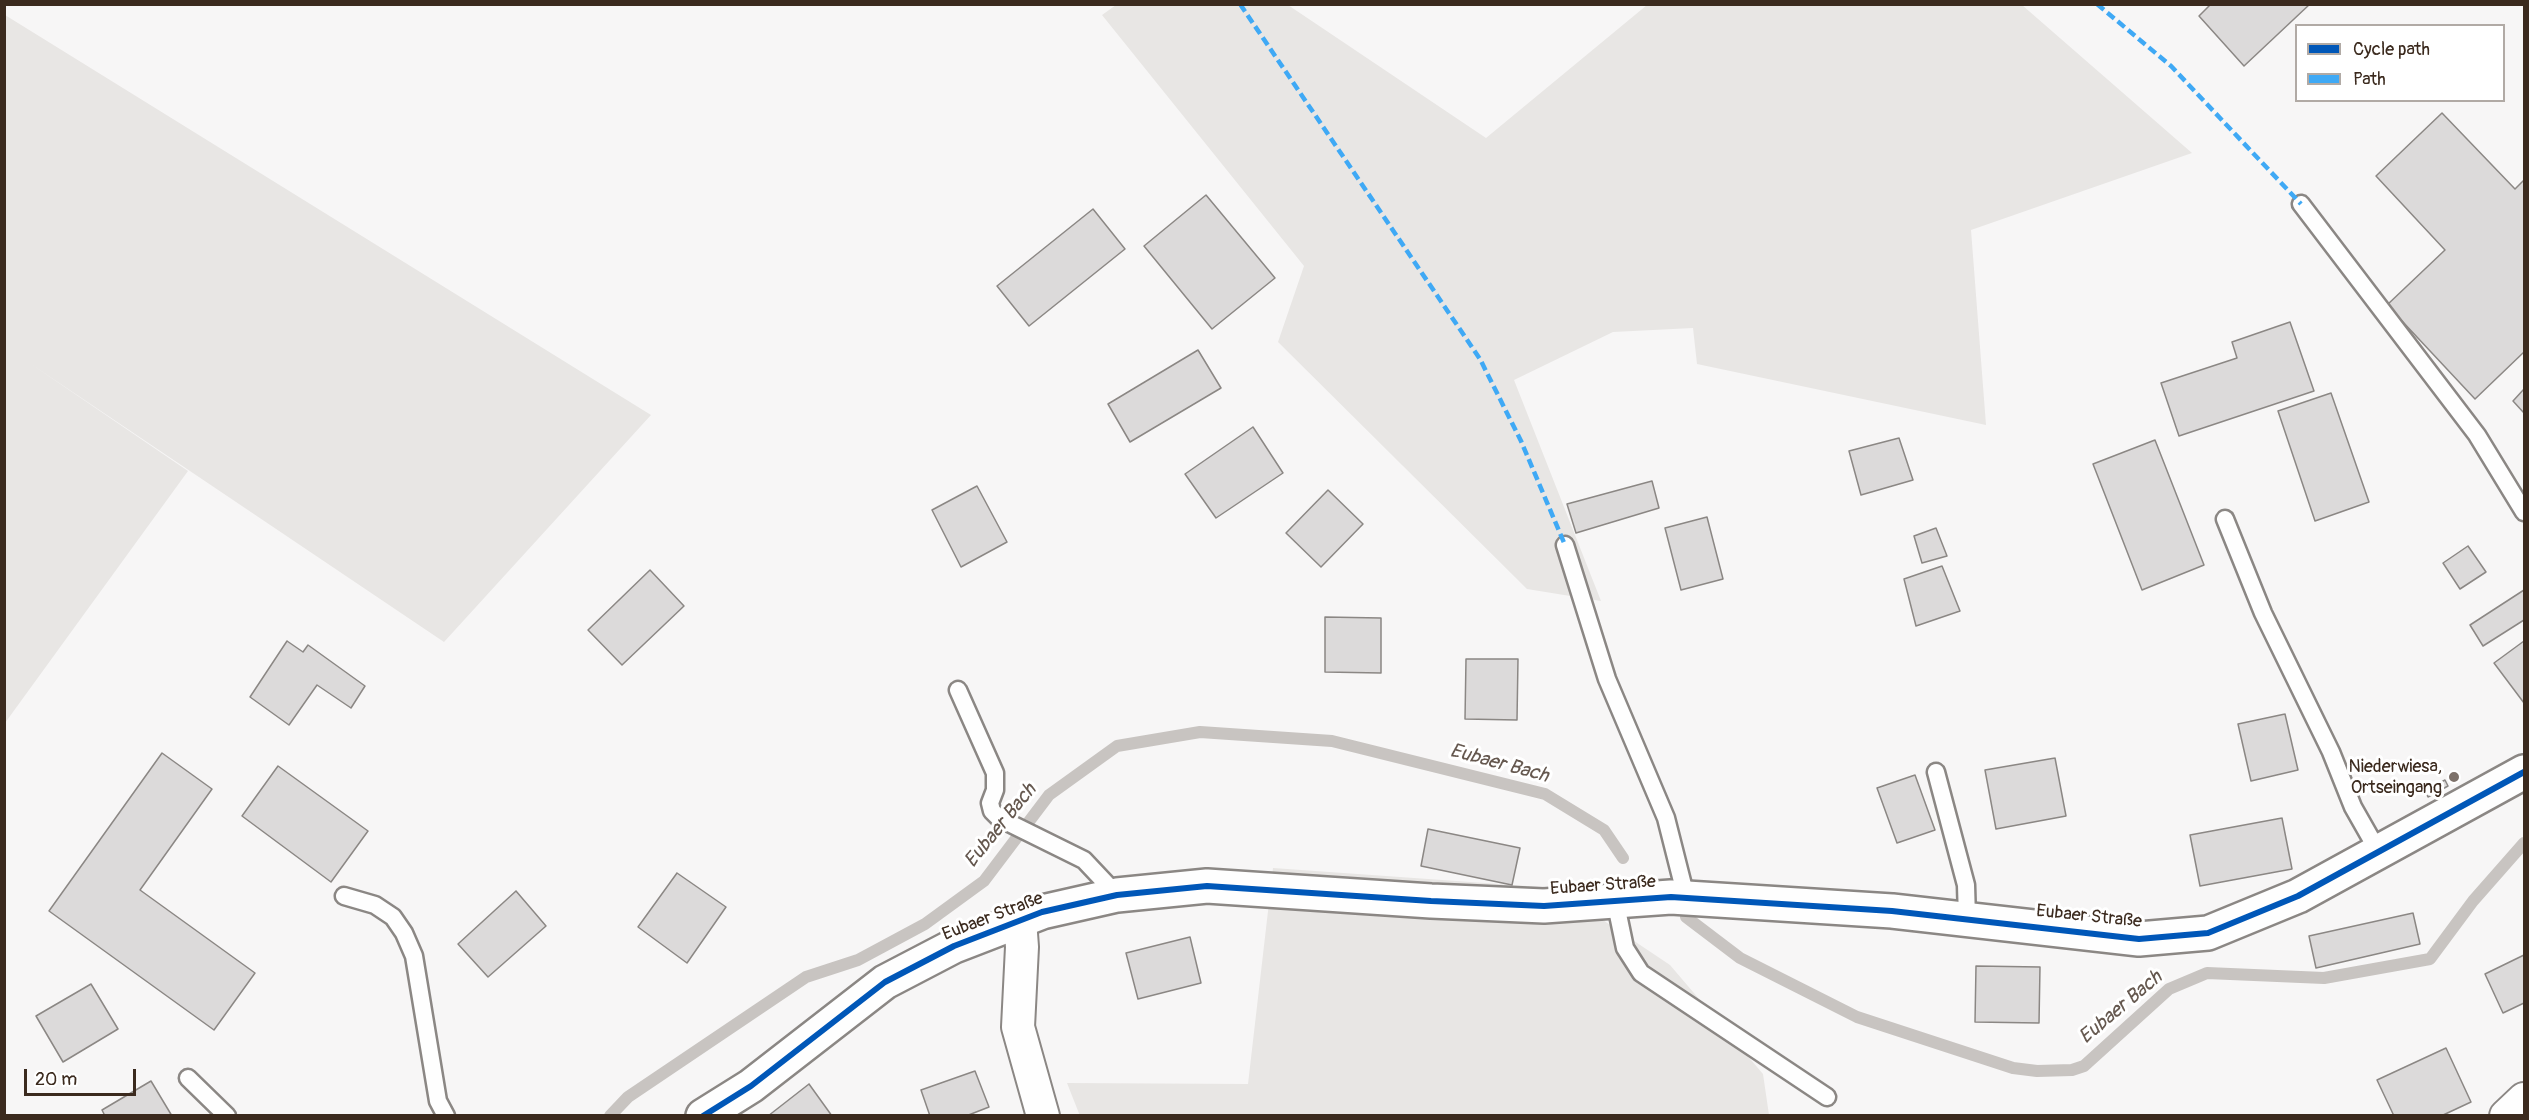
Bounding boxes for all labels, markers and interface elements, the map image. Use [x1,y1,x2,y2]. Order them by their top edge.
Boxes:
legend [2295,24,2505,102]
text: Cycle path [2353,38,2430,61]
text: Path [2353,68,2386,91]
water label: Eubaer Bach [1447,739,1551,789]
place label: Niederwiesa, Ortseingang [2349,756,2442,798]
marker: Niederwiesa, Ortseingang [2447,770,2461,784]
water label: Eubaer Bach [960,779,1042,873]
street label: Eubaer Straße [1549,872,1657,900]
street label: Eubaer Straße [940,888,1046,946]
street label: Eubaer Straße [2035,901,2143,933]
water label: Eubaer Bach [2075,966,2167,1050]
scale bar [27,1057,140,1095]
text: 20 m [35,1068,77,1091]

